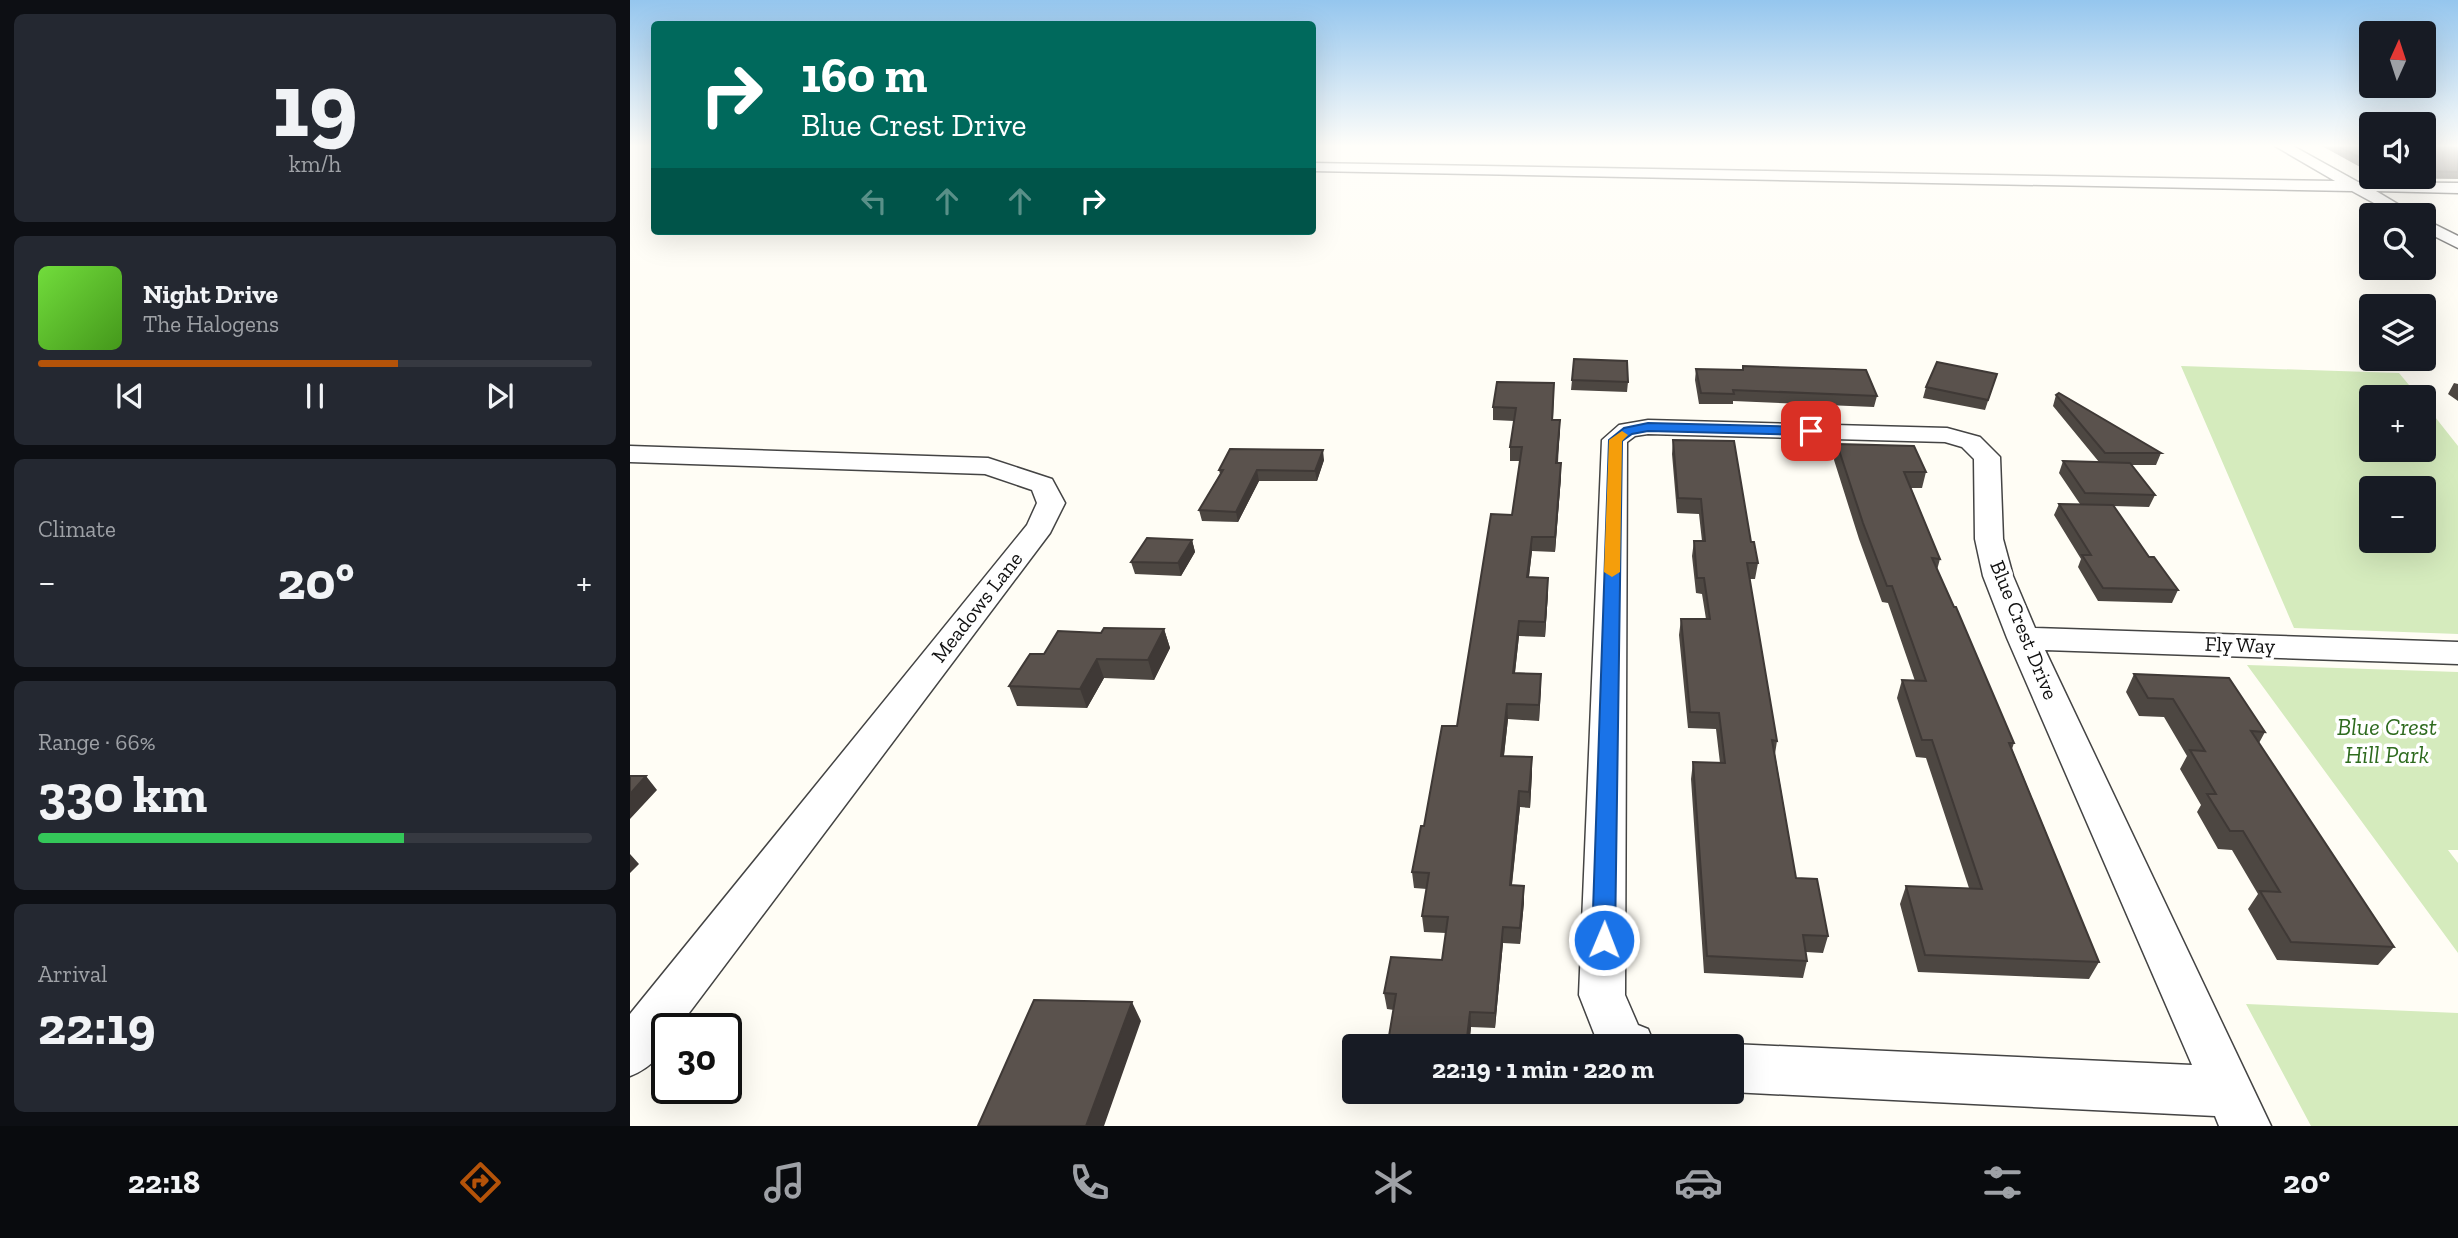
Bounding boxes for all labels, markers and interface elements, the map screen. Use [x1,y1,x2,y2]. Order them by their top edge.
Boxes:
north arrow [2359,21,2436,98]
map controls [2359,21,2436,553]
text: 160 m [801,46,927,105]
icon: right [686,49,777,140]
text: 19 [272,50,358,159]
text: Blue Crest Drive [801,106,1027,144]
button: sound [2359,112,2436,189]
text: km/h [289,150,341,178]
icon: left [855,182,893,220]
icon: ahead [928,182,966,220]
icon: ahead [1001,182,1039,220]
icon: right [1074,182,1112,220]
button: search [2359,203,2436,280]
text: Night Drive [143,278,278,310]
button: layers [2359,294,2436,371]
text: The Halogens [143,310,279,338]
icon: previous [111,377,149,415]
icon: pause [296,377,334,415]
icon: next [481,377,519,415]
button: + [2359,385,2436,462]
pin [1781,401,1841,461]
icon: arrive [1792,412,1830,450]
button: − [2359,476,2436,553]
text: Climate [38,515,116,543]
street label: Meadows Lane [926,546,1028,667]
text: 20° [278,550,354,612]
street label: Blue Crest Drive [1985,557,2064,703]
text: − [38,559,56,605]
text: + [576,559,592,605]
street label: Fly Way [2204,631,2276,658]
park label: Blue Crest Hill Park [2337,712,2437,769]
text: Range · 66% [38,728,156,756]
text: 330 km [38,763,207,825]
position arrow [1567,903,1641,977]
text: Arrival [38,960,107,988]
text: 22:19 [38,995,156,1057]
speed limit sign: 30 [651,1013,742,1104]
text: 22:19 · 1 min · 220 m [1432,1053,1654,1085]
icon: directions [456,1158,505,1207]
icon: music [760,1158,809,1207]
icon: phone [1065,1158,1114,1207]
icon: climate [1369,1158,1418,1207]
icon: car [1674,1158,1723,1207]
icon: filters [1978,1158,2027,1207]
text: 22:18 [128,1163,200,1201]
text: 20° [2283,1163,2330,1201]

